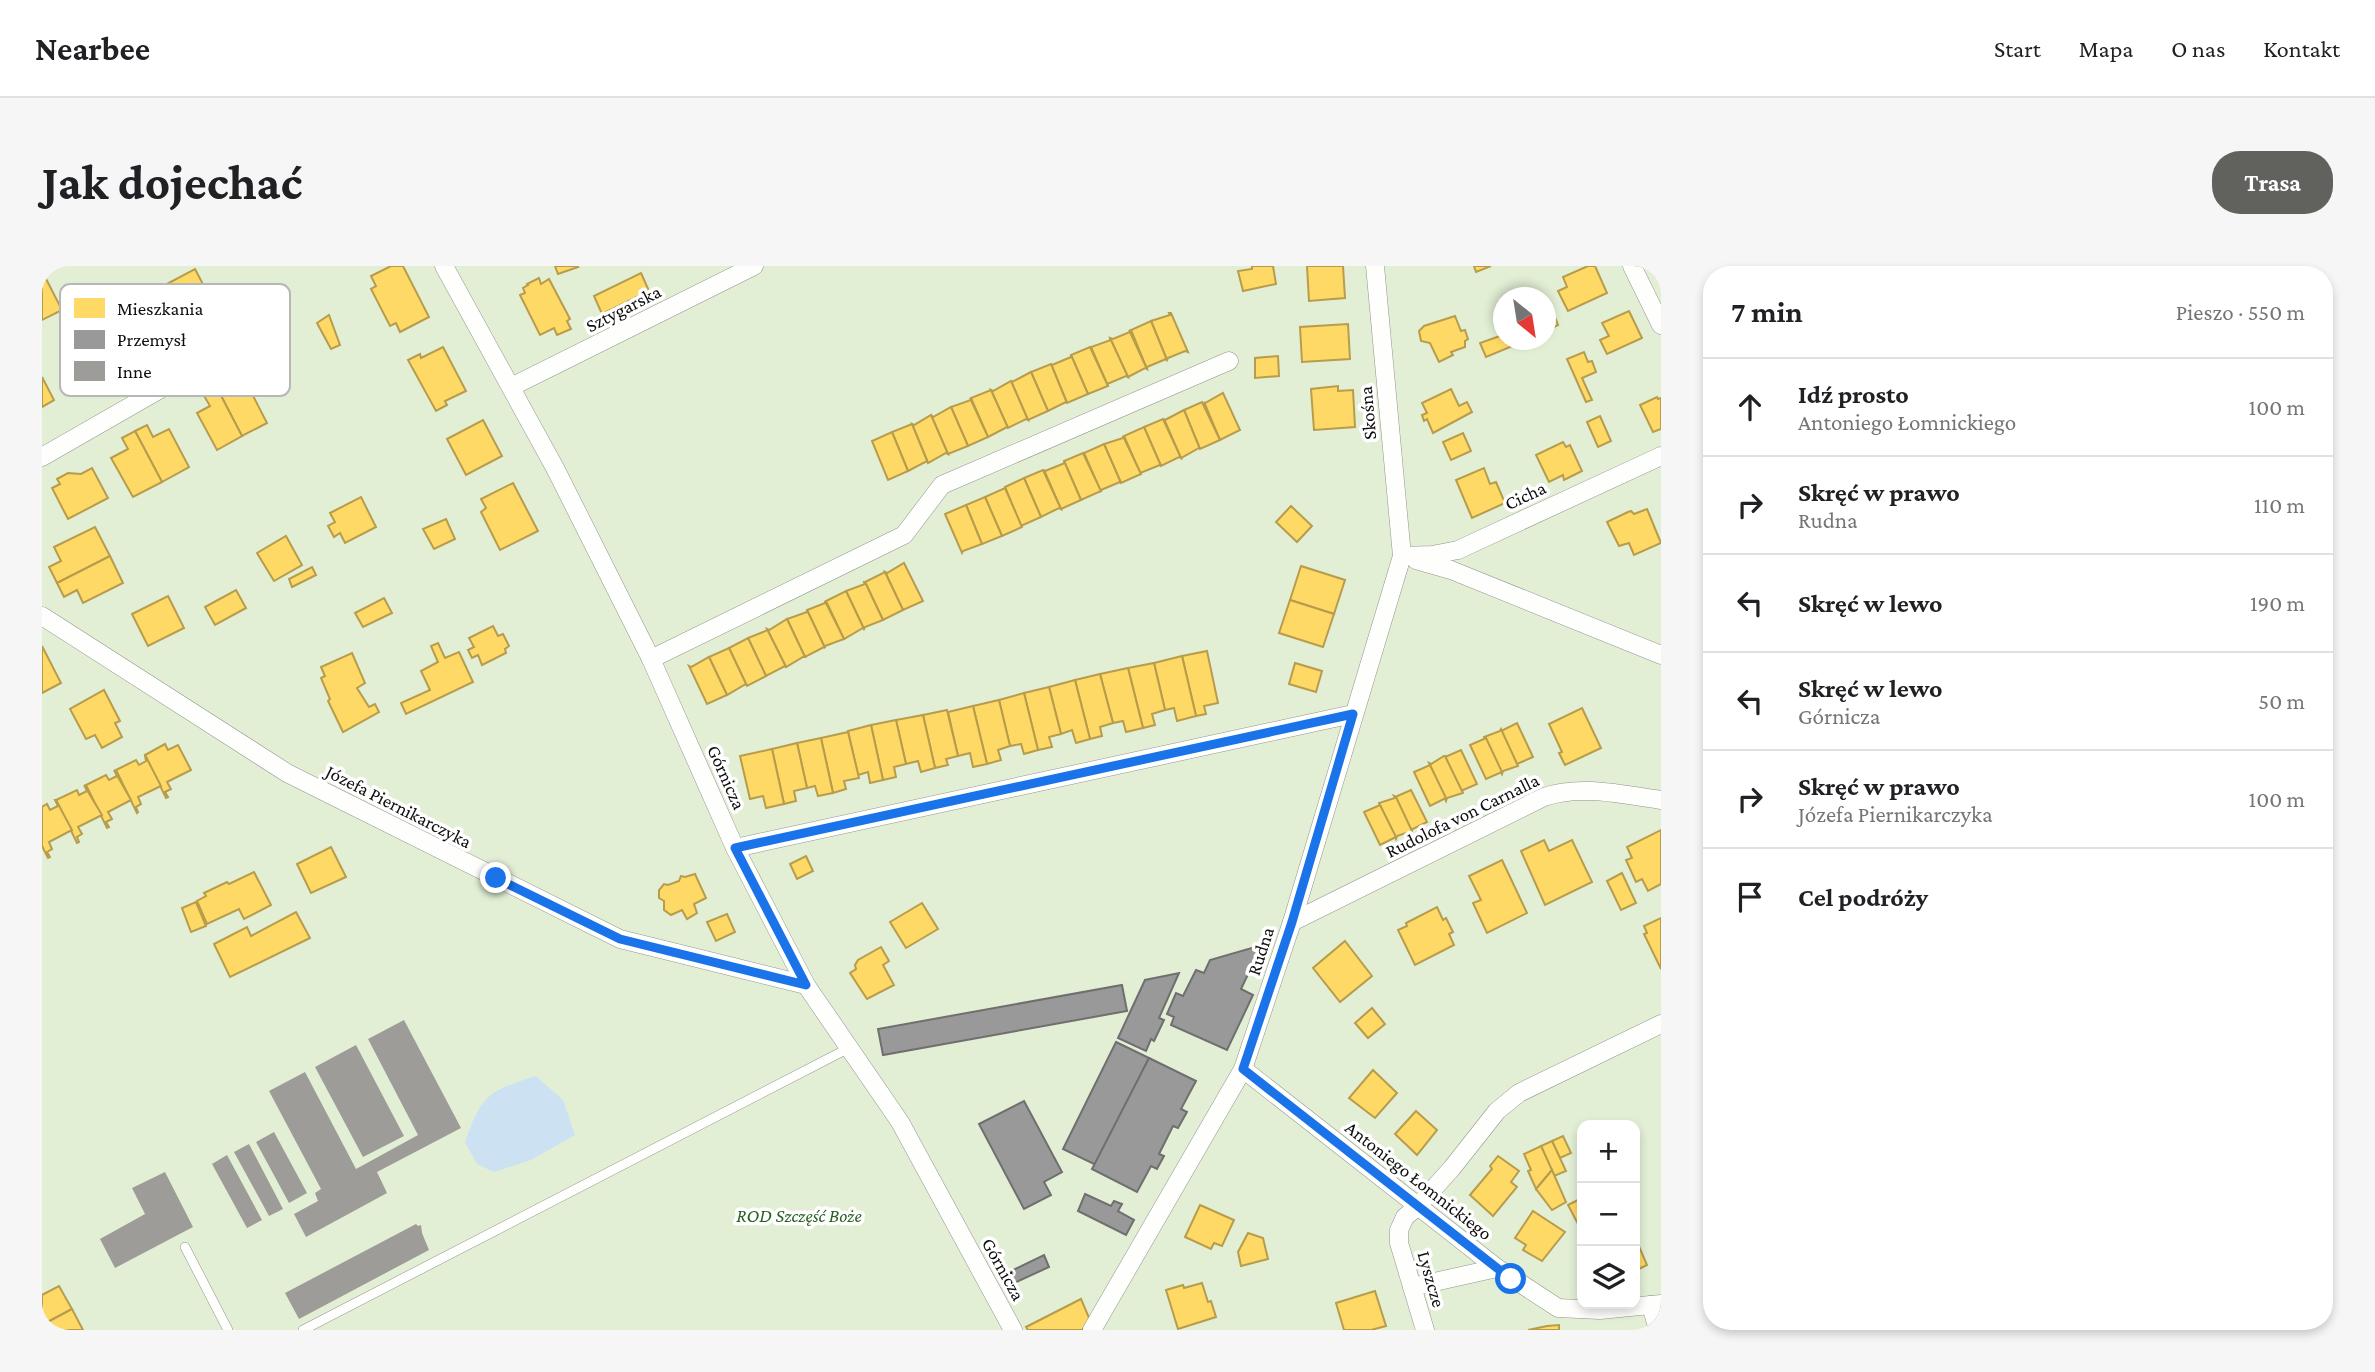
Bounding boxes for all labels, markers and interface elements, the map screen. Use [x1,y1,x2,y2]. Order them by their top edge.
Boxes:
text: Nearbee [35,30,150,67]
text: Start [1994,35,2041,62]
text: Mapa [2079,35,2133,62]
text: O nas [2171,35,2225,62]
text: Kontakt [2263,35,2340,62]
button: Trasa [2212,151,2333,214]
text: Jak dojechać [42,155,302,210]
street label: Sztygarska [582,281,664,336]
legend [60,284,290,396]
north arrow [1493,287,1556,350]
text: 7 min [1731,295,1803,328]
text: Mieszkania [117,298,204,319]
text: Pieszo · 550 m [2176,299,2305,325]
text: Przemysł [117,329,186,350]
text: Inne [117,361,152,382]
text: Idź prosto [1798,380,1909,409]
street label: Skośna [1355,385,1380,441]
icon: ahead [1731,388,1769,426]
text: 100 m [2249,394,2305,420]
text: Antoniego Łomnickiego [1798,409,2016,435]
street label: Cicha [1501,477,1549,514]
text: Skręć w prawo [1798,478,1960,507]
icon: right [1731,486,1769,524]
text: 110 m [2254,492,2305,518]
text: Rudna [1798,507,1858,533]
icon: left [1731,584,1769,622]
text: Skręć w lewo [1798,589,1943,618]
text: 190 m [2250,590,2305,616]
text: Skręć w lewo [1798,674,1943,703]
icon: left [1731,682,1769,720]
text: 50 m [2258,688,2305,714]
text: Górnicza [1798,703,1880,729]
street label: Górnicza [703,742,750,813]
street label: Józefa Piernikarczyka [321,760,475,852]
street label: Rudolofa von Carnalla [1382,769,1543,862]
text: Skręć w prawo [1798,772,1960,801]
icon: right [1731,780,1769,818]
text: 100 m [2249,786,2305,812]
text: Józefa Piernikarczyka [1798,801,1993,827]
route end [480,862,511,893]
icon: arrive [1731,878,1769,916]
text: Cel podróży [1798,883,1928,912]
street label: Rudna [1243,924,1278,978]
street label: Antoniego Łomnickiego [1341,1117,1496,1244]
map controls [1577,1120,1640,1309]
button: + [1577,1120,1640,1183]
button: − [1577,1183,1640,1246]
park label: ROD Szczęść Boże [736,1205,862,1226]
street label: Górnicza [978,1234,1029,1304]
button: layers [1577,1246,1640,1309]
street label: Lyszcze [1414,1249,1450,1310]
route start [1495,1263,1526,1294]

